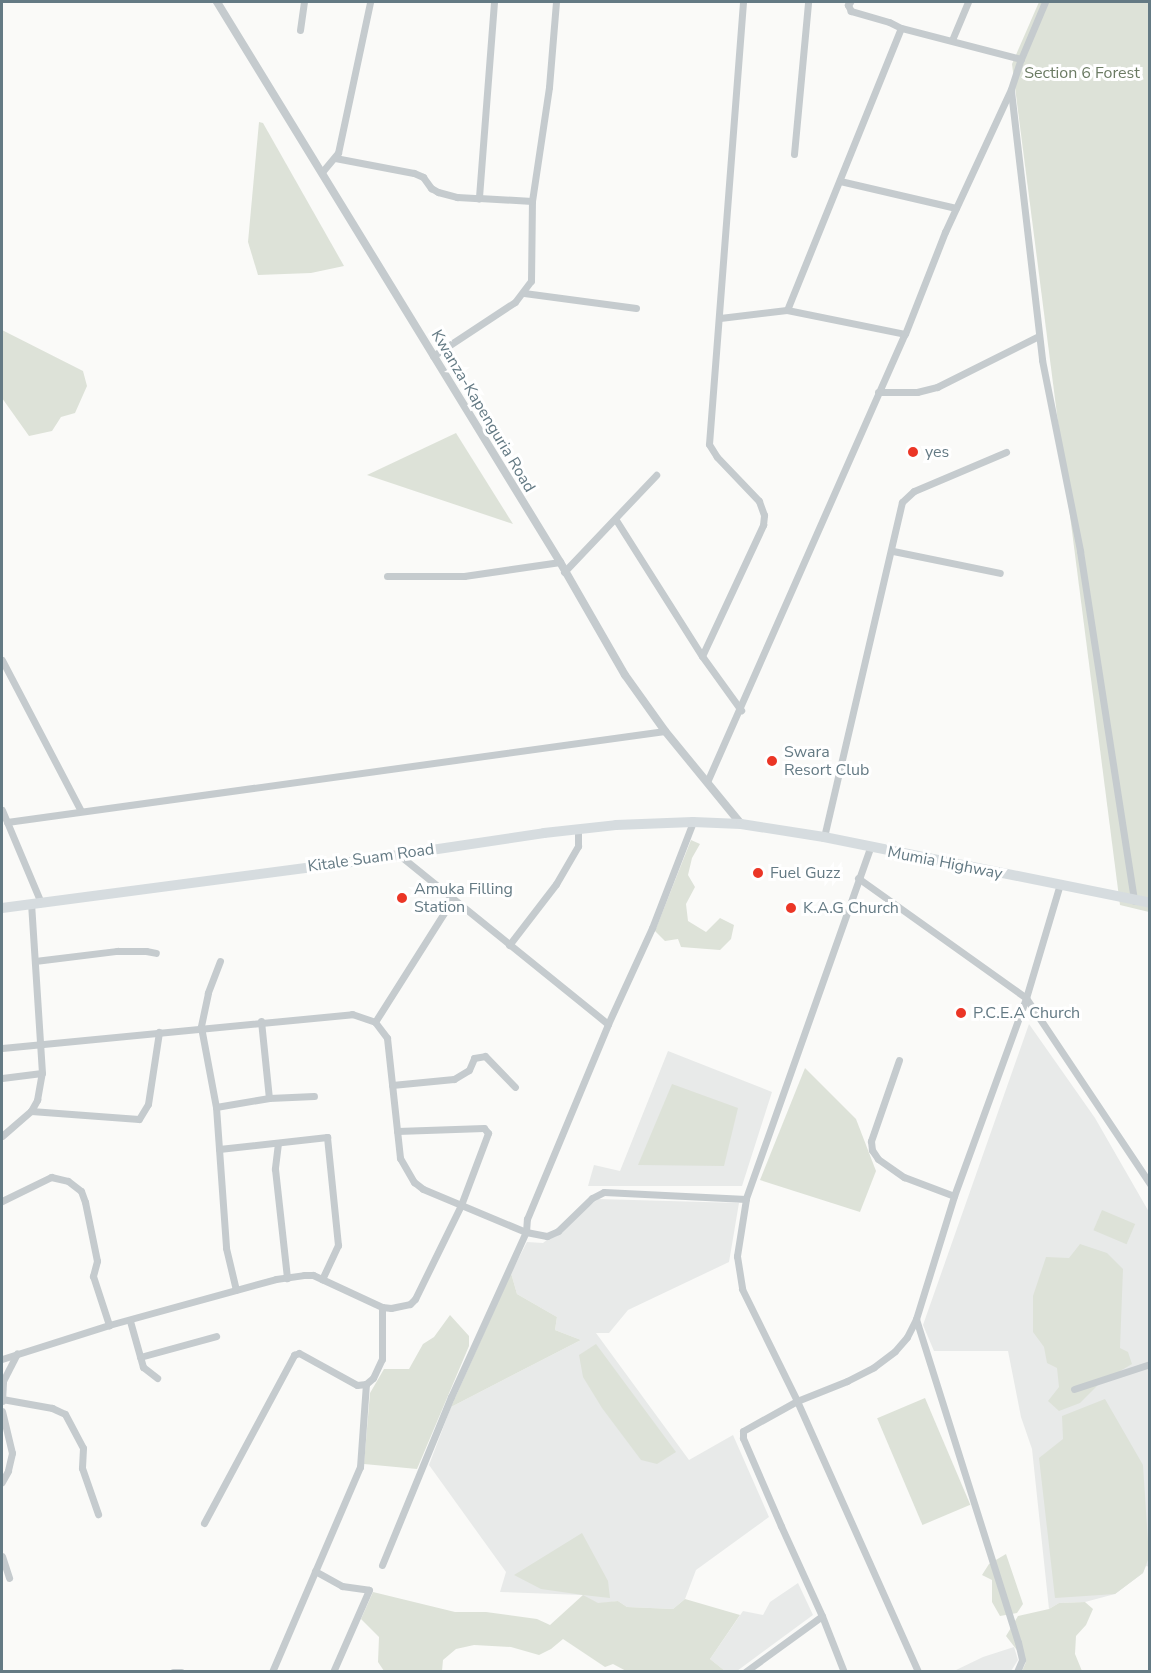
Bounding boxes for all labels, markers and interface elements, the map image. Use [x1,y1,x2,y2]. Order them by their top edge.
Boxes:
park label: Section 6 Forest [1024,63,1140,83]
street label: Kwanza-Kapenguria Road [427,326,539,496]
place label: yes [925,442,949,462]
marker: yes [906,445,920,459]
place label: Swara Resort Club [784,742,869,780]
marker: Swara Resort Club [765,754,779,768]
street label: Kitale Suam Road [307,840,435,876]
street label: Mumia Highway [886,842,1004,884]
place label: Fuel Guzz [770,863,840,883]
marker: Fuel Guzz [751,866,765,880]
place label: Amuka Filling Station [414,879,513,917]
marker: Amuka Filling Station [395,891,409,905]
place label: K.A.G Church [803,898,899,918]
marker: K.A.G Church [784,901,798,915]
place label: P.C.E.A Church [973,1003,1080,1023]
marker: P.C.E.A Church [954,1006,968,1020]

